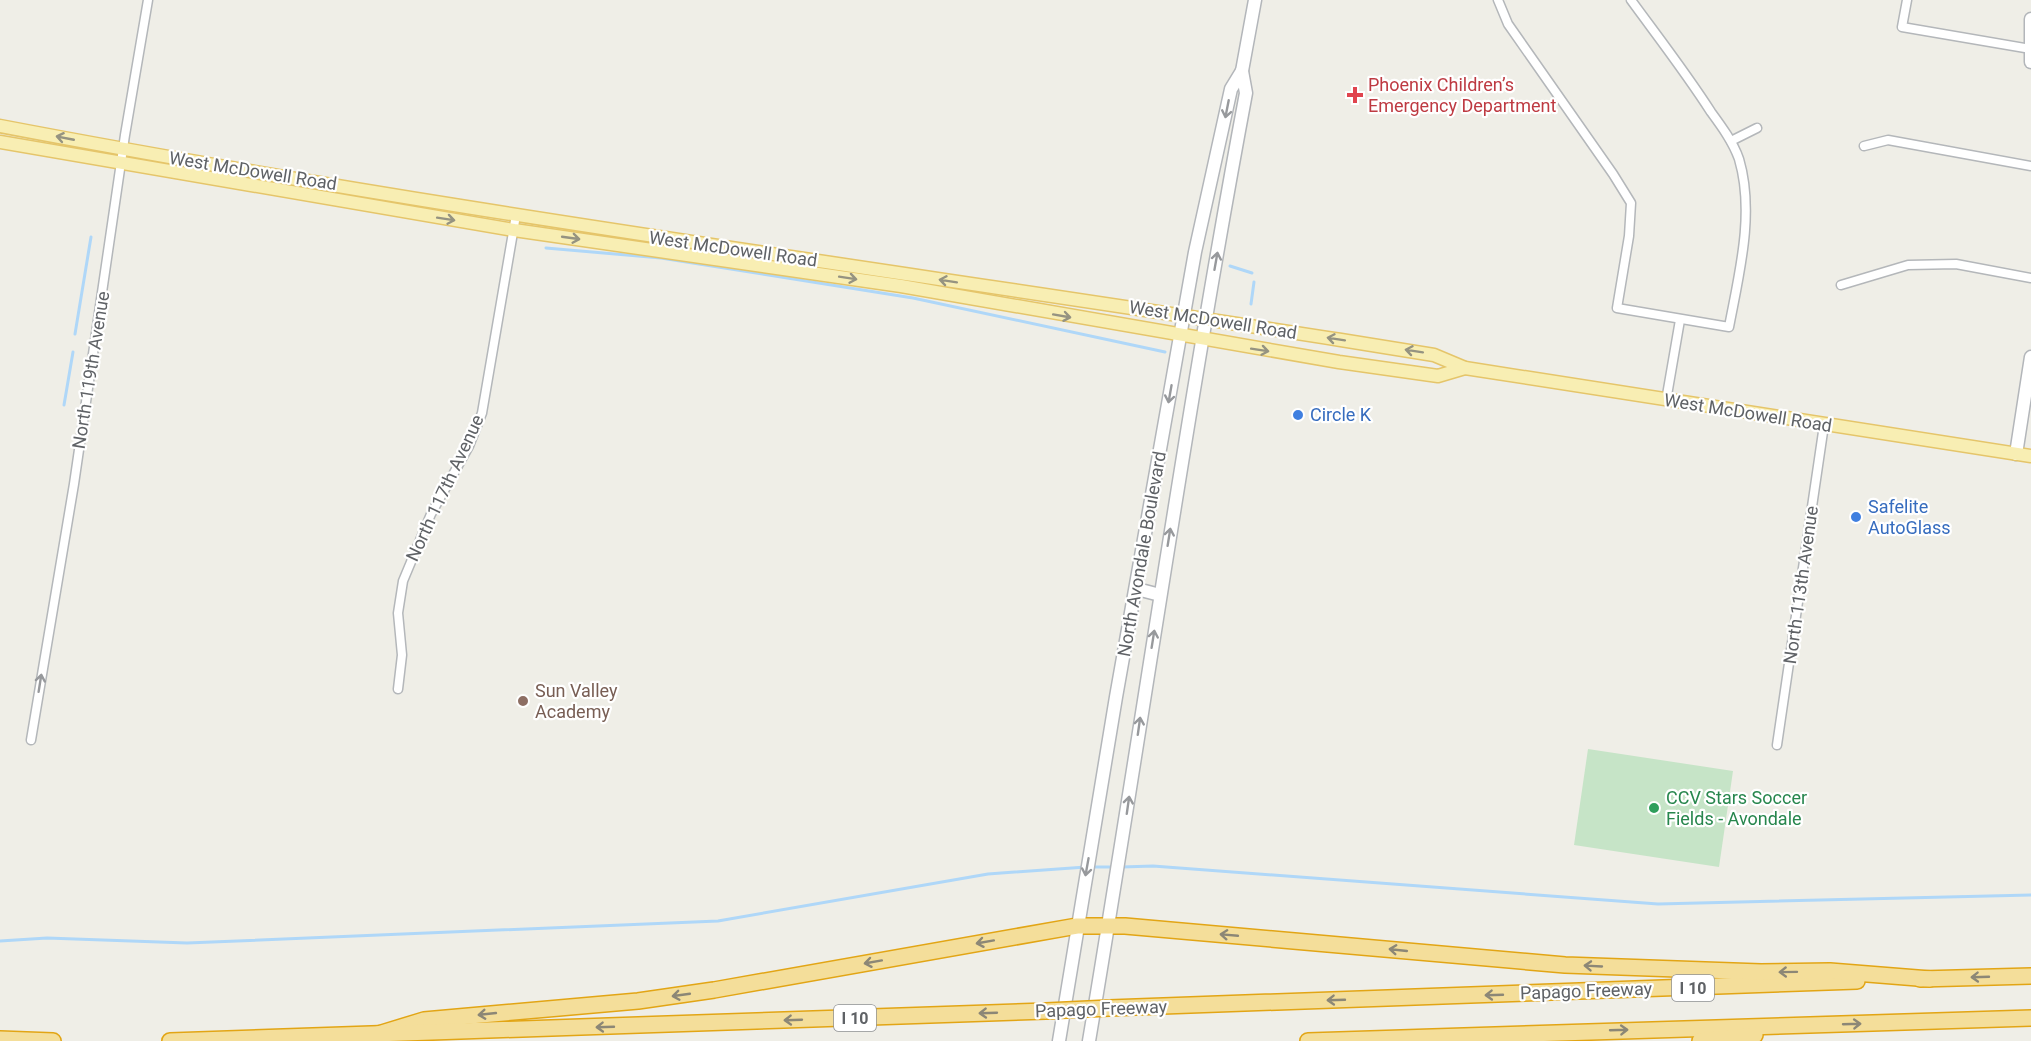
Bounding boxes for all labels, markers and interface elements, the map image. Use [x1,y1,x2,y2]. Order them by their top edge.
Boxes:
place label: Phoenix Children’s Emergency Department [1368,74,1556,116]
marker: Phoenix Children’s Emergency Department [1346,86,1364,104]
one-way arrow [1221,98,1232,118]
one-way arrow [56,132,75,143]
street label: West McDowell Road [168,147,339,194]
one-way arrow [435,213,455,224]
street label: West McDowell Road [648,226,819,271]
one-way arrow [561,232,581,243]
one-way arrow [1211,252,1222,272]
one-way arrow [837,273,857,284]
one-way arrow [939,275,959,286]
street label: North 119th Avenue [68,290,113,450]
street label: West McDowell Road [1128,296,1299,343]
one-way arrow [1051,310,1071,321]
one-way arrow [1326,333,1346,344]
one-way arrow [1249,345,1269,356]
one-way arrow [1404,346,1424,357]
one-way arrow [1165,384,1176,404]
street label: West McDowell Road [1663,389,1834,436]
place label: Circle K [1310,404,1372,425]
marker: Circle K [1291,408,1305,422]
street label: North 117th Avenue [401,411,488,564]
street label: North Avondale Boulevard [1113,450,1170,658]
place label: Safelite AutoGlass [1868,496,1951,538]
street label: North 113th Avenue [1779,505,1822,665]
marker: Safelite AutoGlass [1849,510,1863,524]
one-way arrow [1164,527,1175,547]
one-way arrow [1147,630,1158,650]
one-way arrow [34,674,45,694]
place label: Sun Valley Academy [535,680,618,722]
marker: Sun Valley Academy [516,694,530,708]
one-way arrow [1134,717,1145,736]
place label: CCV Stars Soccer Fields - Avondale [1666,787,1807,829]
one-way arrow [1123,795,1134,815]
marker: CCV Stars Soccer Fields - Avondale [1647,801,1661,815]
one-way arrow [1081,856,1092,876]
one-way arrow [1219,929,1239,940]
one-way arrow [976,937,995,948]
one-way arrow [1389,944,1409,955]
one-way arrow [863,956,883,967]
one-way arrow [1583,960,1603,971]
one-way arrow [1778,966,1798,977]
one-way arrow [1971,971,1991,983]
road number: I 10 [1672,975,1714,1001]
street label: Papago Freeway [1520,978,1653,1003]
one-way arrow [671,989,691,1000]
one-way arrow [1484,989,1504,1000]
one-way arrow [1326,995,1346,1006]
street label: Papago Freeway [1035,996,1168,1021]
road number: I 10 [834,1005,876,1031]
one-way arrow [978,1007,998,1019]
one-way arrow [477,1009,497,1020]
one-way arrow [783,1014,803,1026]
one-way arrow [1841,1019,1861,1030]
one-way arrow [596,1021,616,1032]
one-way arrow [1608,1024,1628,1036]

